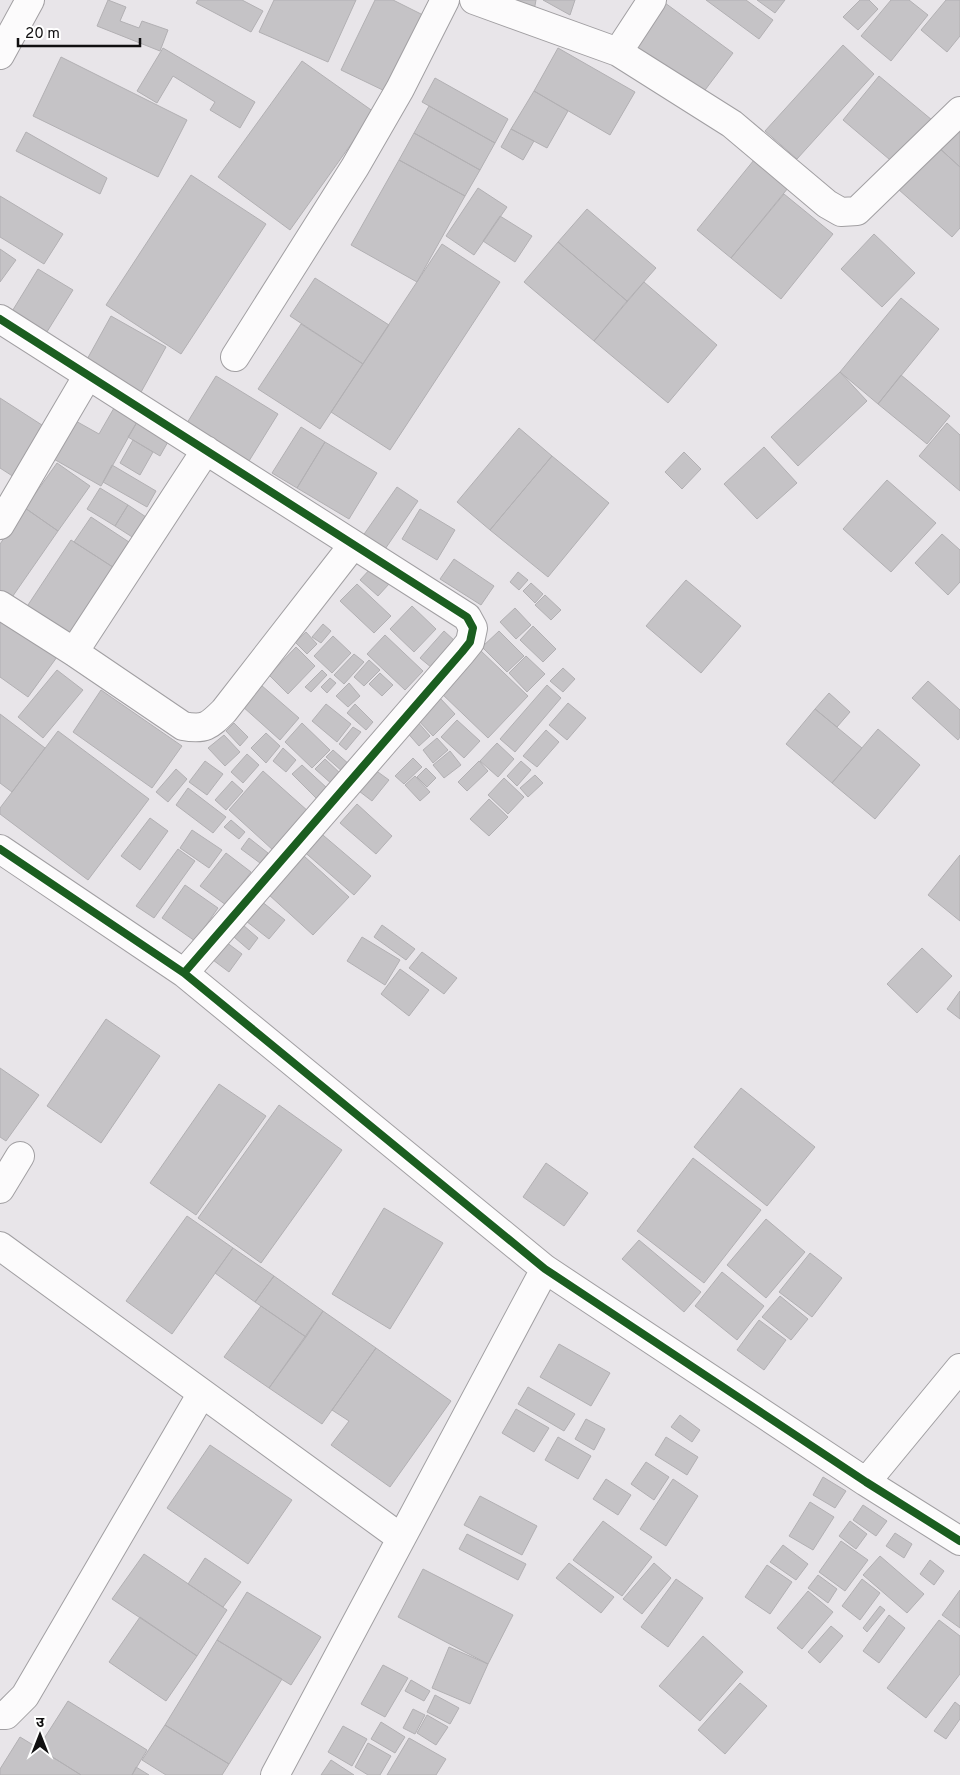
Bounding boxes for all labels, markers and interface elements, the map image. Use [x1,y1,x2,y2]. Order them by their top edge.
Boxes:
scale bar [18,15,140,47]
text: 20 m [25,25,60,44]
north arrow [15,1710,65,1760]
text: उ [36,1715,45,1732]

